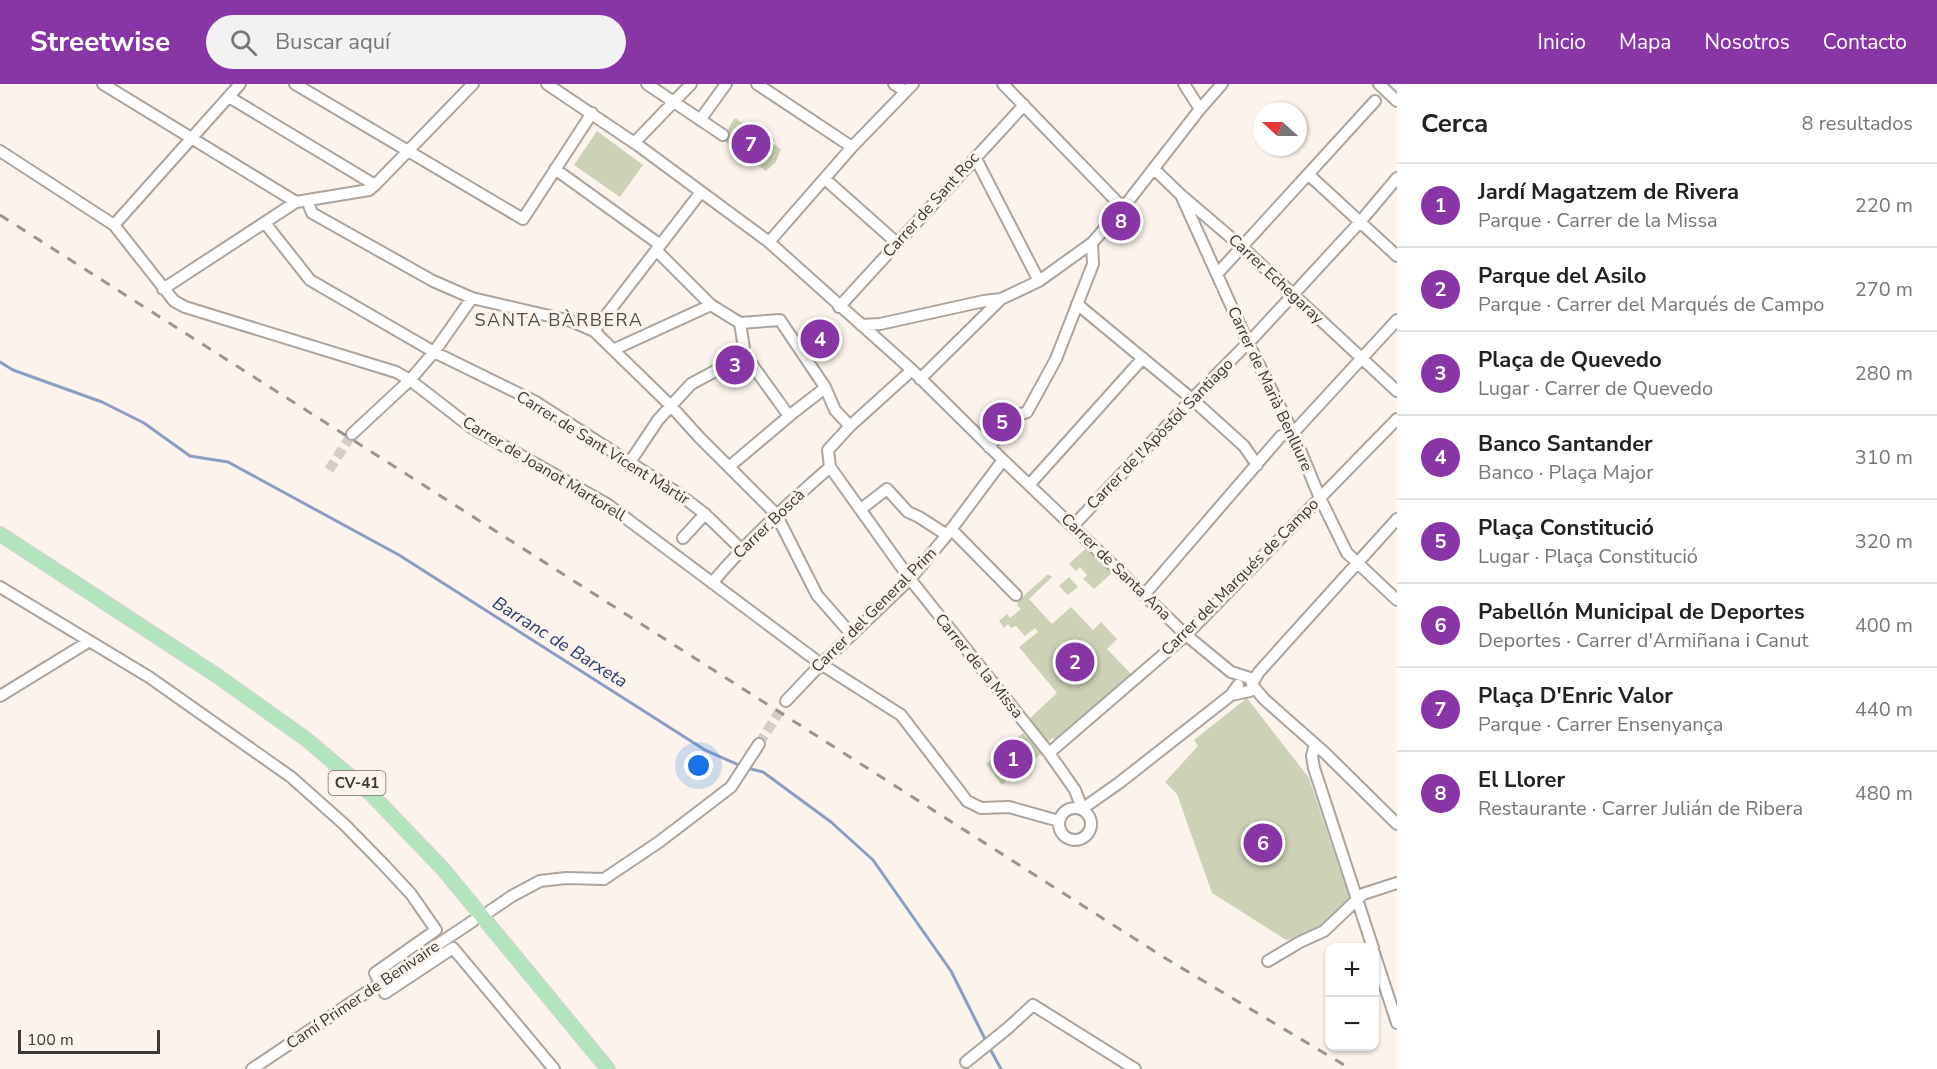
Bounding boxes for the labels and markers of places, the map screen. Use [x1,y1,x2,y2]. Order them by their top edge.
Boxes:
pin: 7 [732,122,771,166]
pin: 8 [1102,198,1140,244]
pin: 4 [800,316,840,362]
pin: 3 [716,342,754,388]
pin: 5 [982,400,1022,444]
pin: 2 [1056,640,1094,684]
pin: 1 [994,736,1032,782]
pin: 6 [1244,820,1282,866]

